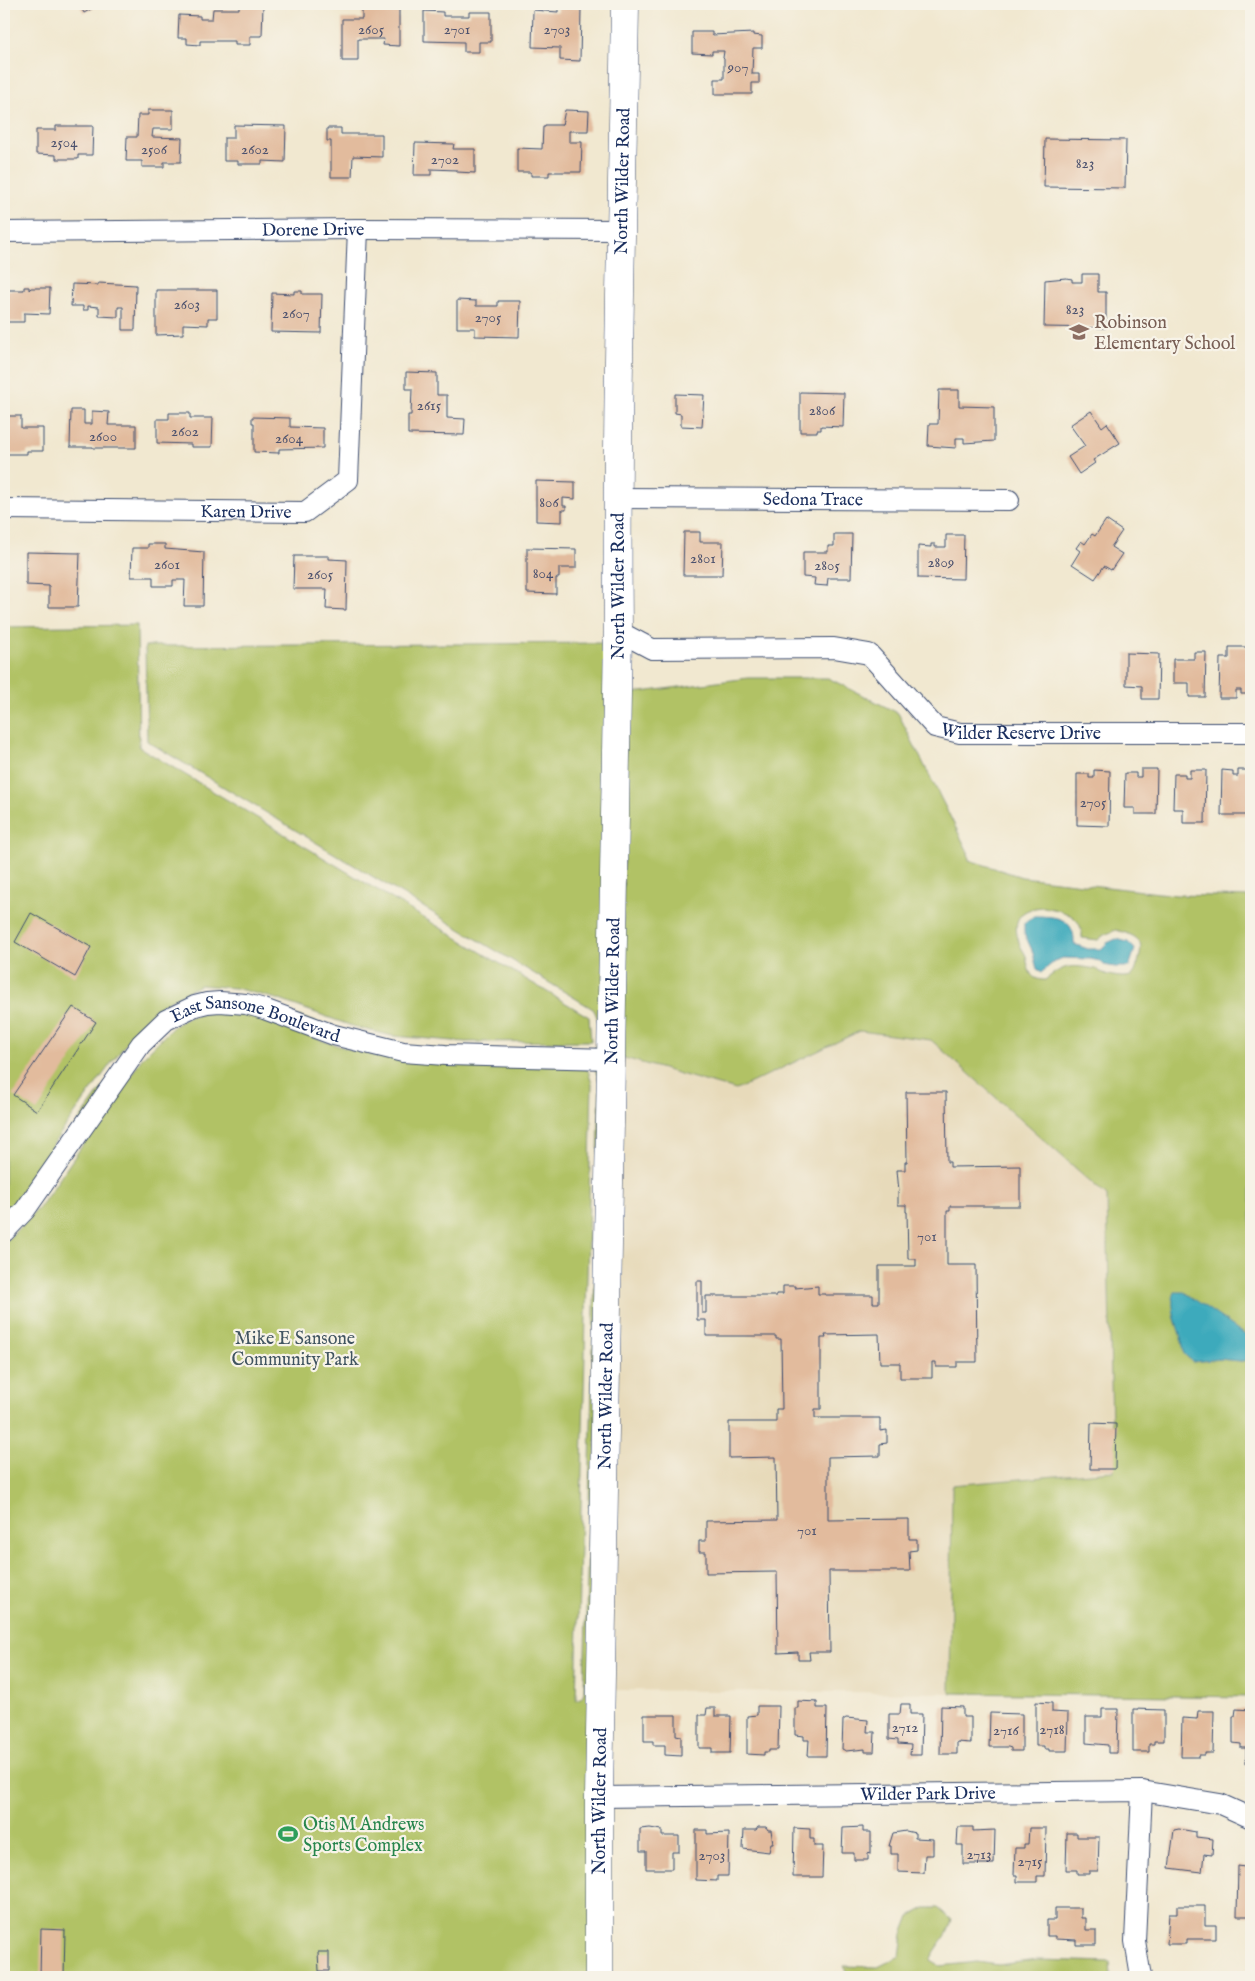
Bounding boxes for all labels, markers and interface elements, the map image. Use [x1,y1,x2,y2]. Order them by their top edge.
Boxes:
house number: 2605 [358,20,385,39]
house number: 2701 [444,20,470,39]
house number: 2703 [544,20,570,39]
house number: 907 [727,58,748,77]
street label: North Wilder Road [611,107,636,255]
house number: 2504 [50,133,78,152]
house number: 2506 [141,140,168,159]
house number: 2602 [241,140,269,159]
house number: 2702 [431,150,459,169]
house number: 823 [1076,154,1094,173]
street label: Dorene Drive [262,219,364,243]
house number: 2603 [174,295,200,314]
house number: 823 [1066,300,1084,319]
house number: 2607 [282,304,310,323]
house number: 2705 [475,308,502,327]
place label: Robinson Elementary School [1094,312,1235,356]
school or university icon: Robinson Elementary School [1068,321,1090,343]
house number: 2615 [417,396,442,415]
house number: 2806 [809,401,836,420]
house number: 2602 [171,422,199,441]
house number: 2600 [89,427,117,446]
house number: 2604 [275,429,304,448]
street label: Sedona Trace [763,489,863,512]
house number: 806 [539,493,559,512]
street label: Karen Drive [200,501,292,525]
street label: North Wilder Road [608,512,631,660]
house number: 2801 [690,549,716,568]
house number: 2809 [928,553,954,572]
house number: 2601 [154,555,180,574]
house number: 2805 [814,556,840,575]
house number: 804 [533,564,554,583]
house number: 2605 [307,565,334,584]
street label: Wilder Reserve Drive [938,719,1101,746]
house number: 2705 [1080,793,1107,812]
street label: North Wilder Road [601,917,626,1065]
street label: East Sansone Boulevard [167,992,343,1049]
house number: 701 [917,1227,937,1246]
street label: North Wilder Road [594,1322,620,1470]
park label: Mike E Sansone Community Park [231,1328,359,1372]
house number: 701 [797,1521,817,1540]
house number: 2712 [892,1718,918,1737]
house number: 2718 [1039,1720,1065,1739]
house number: 2716 [993,1721,1020,1740]
street label: North Wilder Road [589,1727,613,1875]
street label: Wilder Park Drive [860,1783,996,1807]
place label: Otis M Andrews Sports Complex [303,1814,424,1858]
sports icon: Otis M Andrews Sports Complex [277,1823,299,1845]
house number: 2713 [966,1845,992,1864]
house number: 2703 [699,1846,725,1865]
house number: 2715 [1018,1852,1043,1871]

